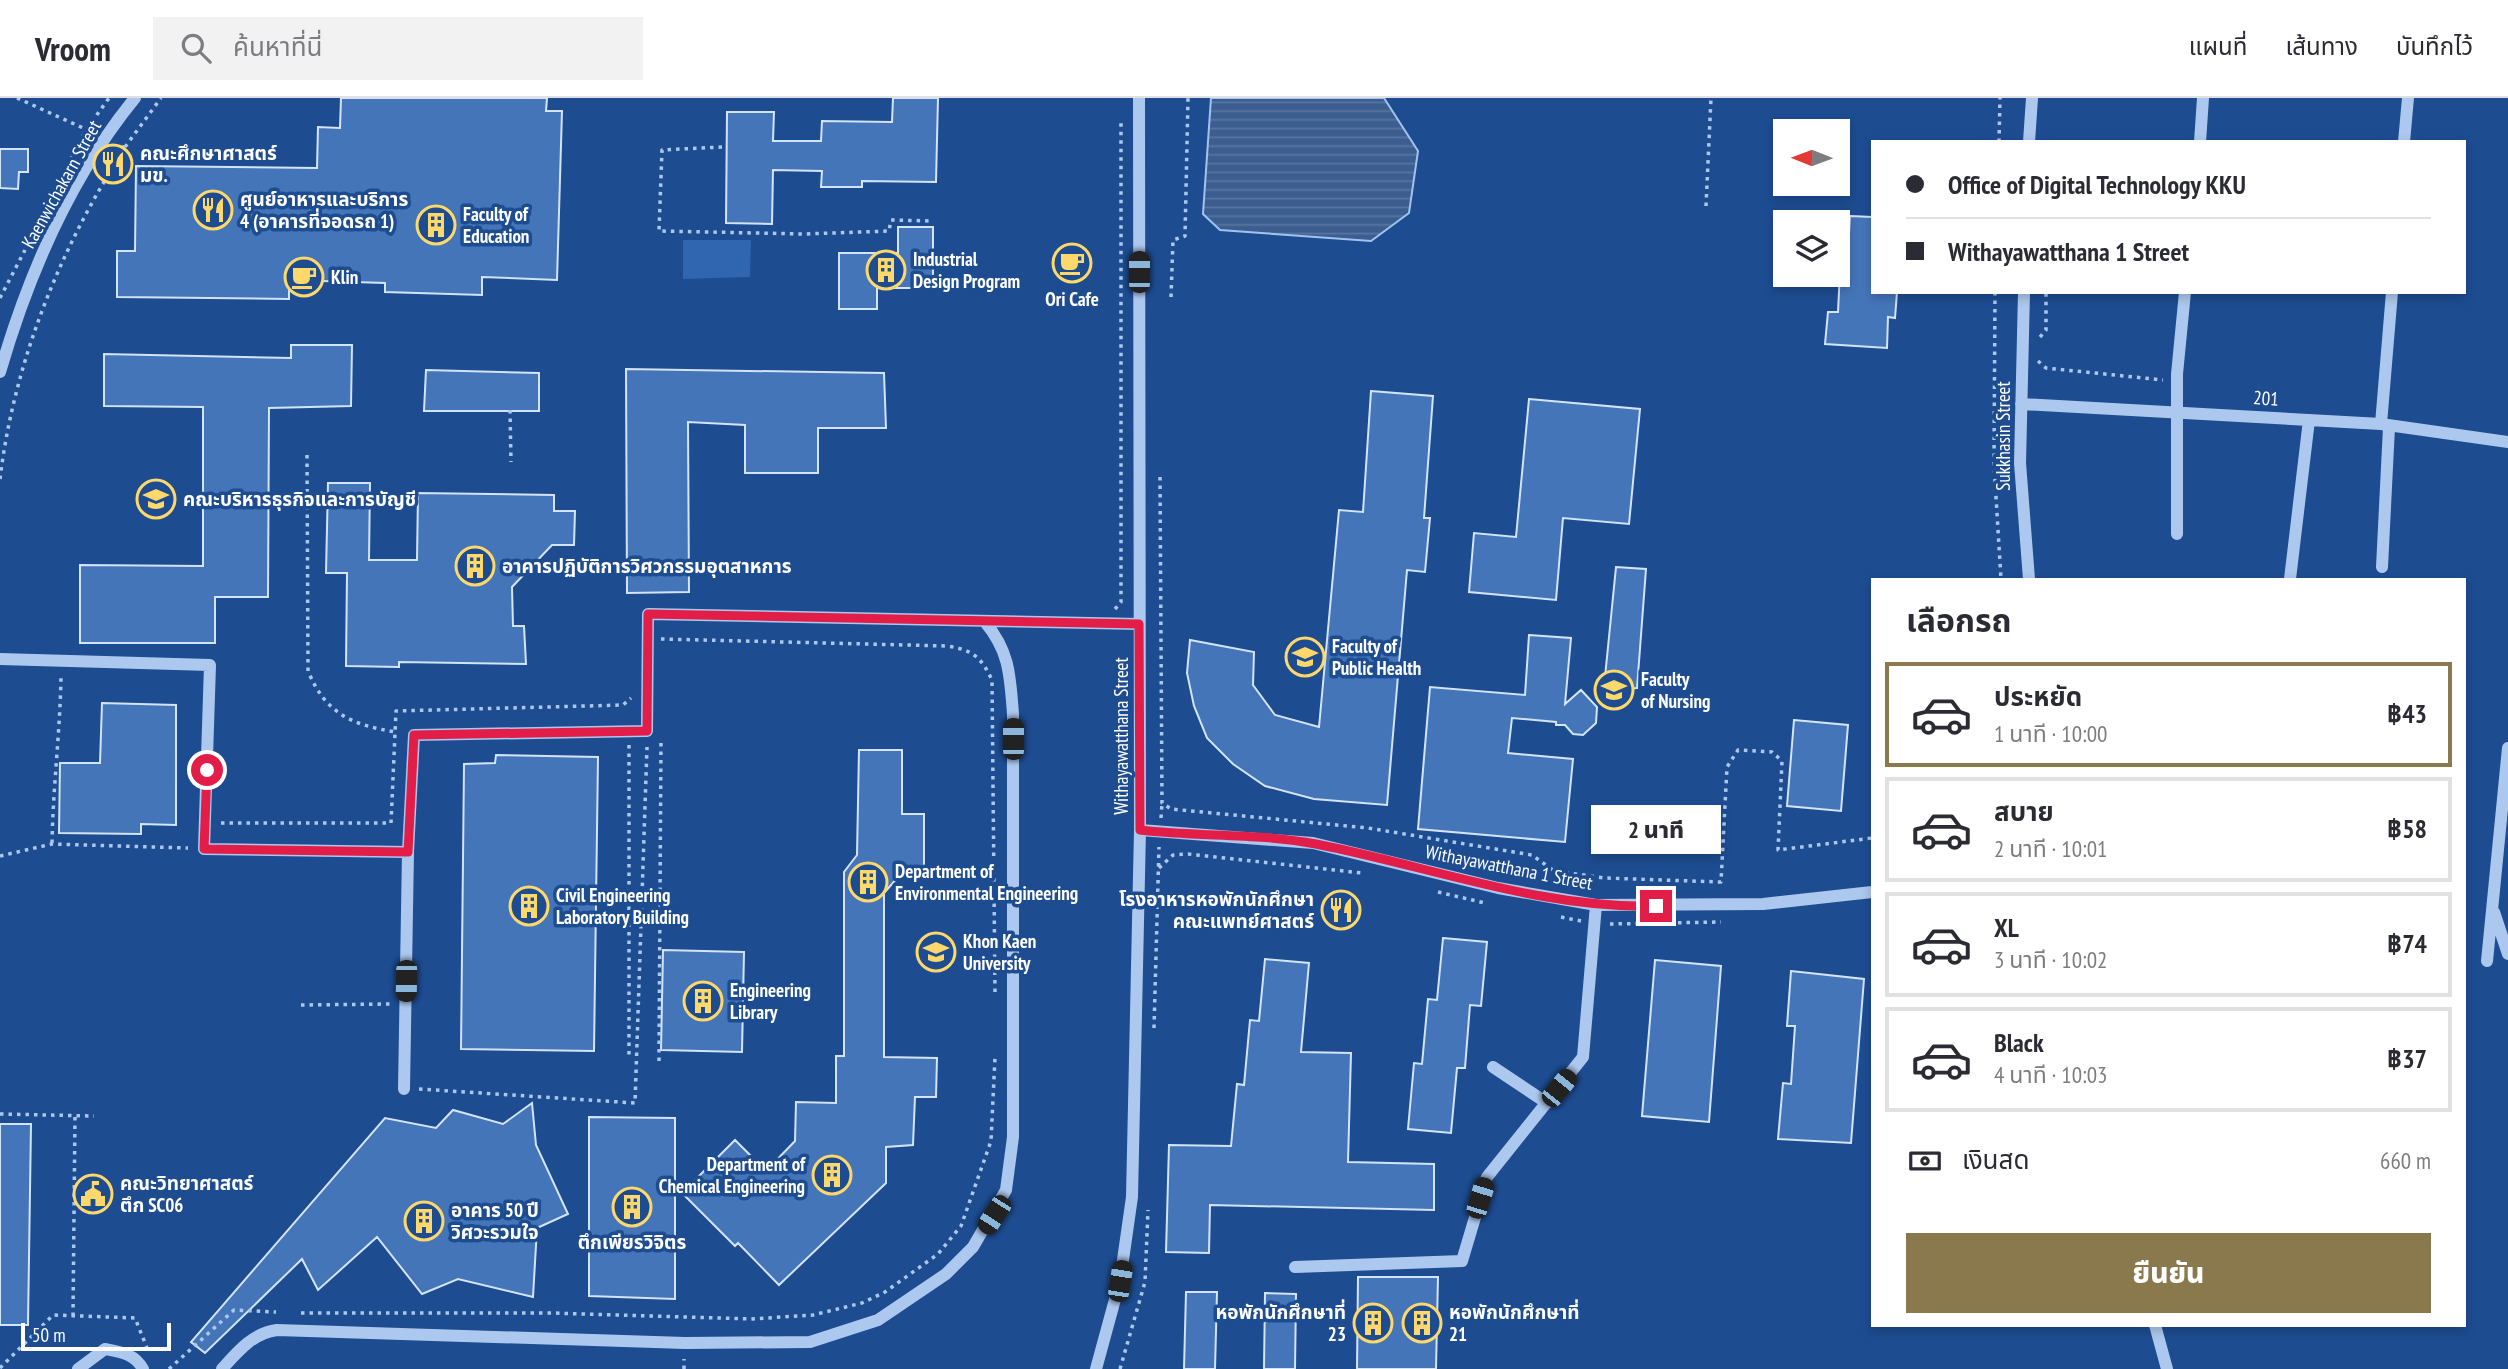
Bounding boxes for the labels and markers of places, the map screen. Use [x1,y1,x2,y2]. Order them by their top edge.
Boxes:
place label: คณะศึกษาศาสตร์ มข. [140,141,277,187]
restaurant icon: คณะศึกษาศาสตร์ มข. [92,143,134,185]
place label: ศูนย์อาหารและบริการ 4 (อาคารที่จอดรถ 1) [240,187,408,233]
restaurant icon: ศูนย์อาหารและบริการ 4 (อาคารที่จอดรถ 1) [192,189,234,231]
place label: Faculty of Education [463,202,529,248]
building icon: Faculty of Education [415,204,457,246]
cafe icon: Ori Cafe [1051,242,1093,284]
place label: Industrial Design Program [913,247,1020,293]
building icon: Industrial Design Program [865,249,907,291]
cafe icon: Klin [283,256,325,298]
place label: Klin [331,265,358,289]
place label: Ori Cafe [1045,287,1099,311]
school or university icon: คณะบริหารธุรกิจและการบัญชี [135,478,177,520]
place label: คณะบริหารธุรกิจและการบัญชี [183,487,416,511]
building icon: อาคารปฏิบัติการวิศวกรรมอุตสาหการ [454,545,496,587]
place label: อาคารปฏิบัติการวิศวกรรมอุตสาหการ [502,554,792,578]
place label: Faculty of Public Health [1332,634,1421,680]
school or university icon: Faculty of Public Health [1284,636,1326,678]
place label: Faculty of Nursing [1641,667,1710,713]
school or university icon: Faculty of Nursing [1593,669,1635,711]
place label: Department of Environmental Engineering [895,859,1078,905]
building icon: Department of Environmental Engineering [847,861,889,903]
place label: Civil Engineering Laboratory Building [556,883,689,929]
building icon: Civil Engineering Laboratory Building [508,885,550,927]
place label: โรงอาหารหอพักนักศึกษา คณะแพทย์ศาสตร์ [1119,887,1314,933]
restaurant icon: โรงอาหารหอพักนักศึกษา คณะแพทย์ศาสตร์ [1320,889,1362,931]
place label: Khon Kaen University [963,929,1036,975]
school or university icon: Khon Kaen University [915,931,957,973]
place label: Engineering Library [730,978,811,1024]
building icon: Engineering Library [682,980,724,1022]
place label: Department of Chemical Engineering [659,1152,806,1198]
building icon: Department of Chemical Engineering [811,1154,853,1196]
place label: คณะวิทยาศาสตร์ ตึก SC06 [120,1171,254,1217]
public building icon: คณะวิทยาศาสตร์ ตึก SC06 [72,1173,114,1215]
building icon: ตึกเพียรวิจิตร [611,1186,653,1228]
place label: อาคาร 50 ปี วิศวะรวมใจ [450,1198,539,1244]
building icon: อาคาร 50 ปี วิศวะรวมใจ [403,1200,445,1242]
place label: ตึกเพียรวิจิตร [578,1230,686,1254]
place label: หอพักนักศึกษาที่ 23 [1215,1299,1346,1346]
place label: หอพักนักศึกษาที่ 21 [1449,1299,1580,1346]
building icon: หอพักนักศึกษาที่ 23 [1352,1302,1394,1344]
building icon: หอพักนักศึกษาที่ 21 [1401,1302,1443,1344]

